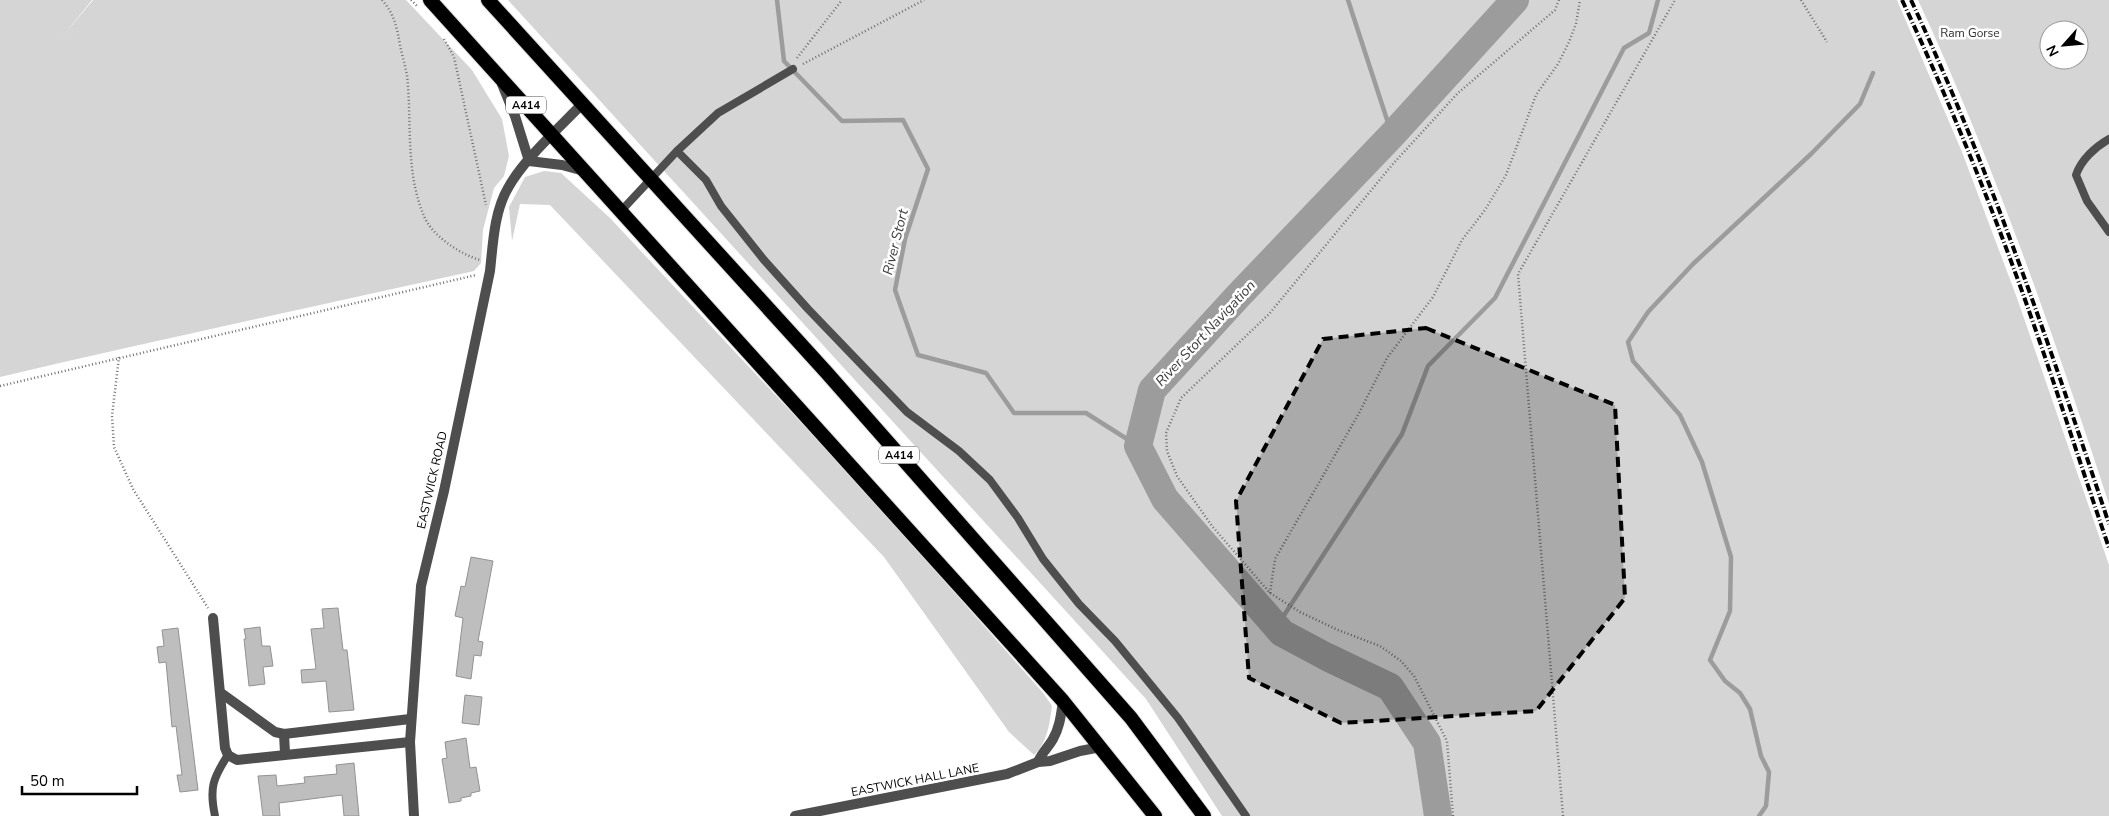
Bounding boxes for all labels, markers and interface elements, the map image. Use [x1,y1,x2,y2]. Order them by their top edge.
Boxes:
north arrow [2039,20,2089,70]
park label: Ram Gorse [1940,25,2000,41]
text: N [2042,42,2064,60]
road number: A414 [506,96,546,114]
water label: River Stort [878,206,913,277]
water label: River Stort Navigation [1151,276,1260,390]
street label: EASTWICK ROAD [413,430,451,530]
road number: A414 [879,446,919,464]
street label: EASTWICK HALL LANE [850,760,980,800]
scale bar [22,764,138,796]
text: 50 m [30,771,65,791]

